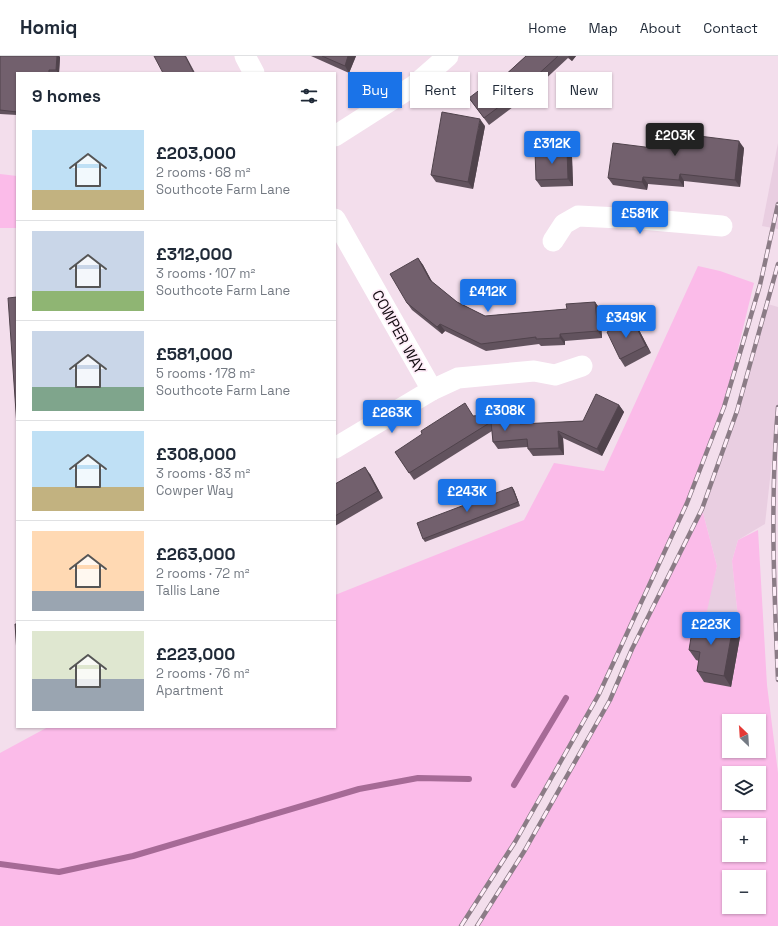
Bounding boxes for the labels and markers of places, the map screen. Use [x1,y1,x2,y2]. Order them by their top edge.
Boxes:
pin: £203K [647,123,703,157]
pin: £312K [524,131,580,165]
pin: £581K [612,201,668,235]
pin: £412K [460,279,516,313]
pin: £349K [598,305,654,339]
pin: £308K [477,398,533,432]
pin: £263K [364,400,420,434]
pin: £243K [439,479,495,513]
pin: £223K [683,612,739,646]

